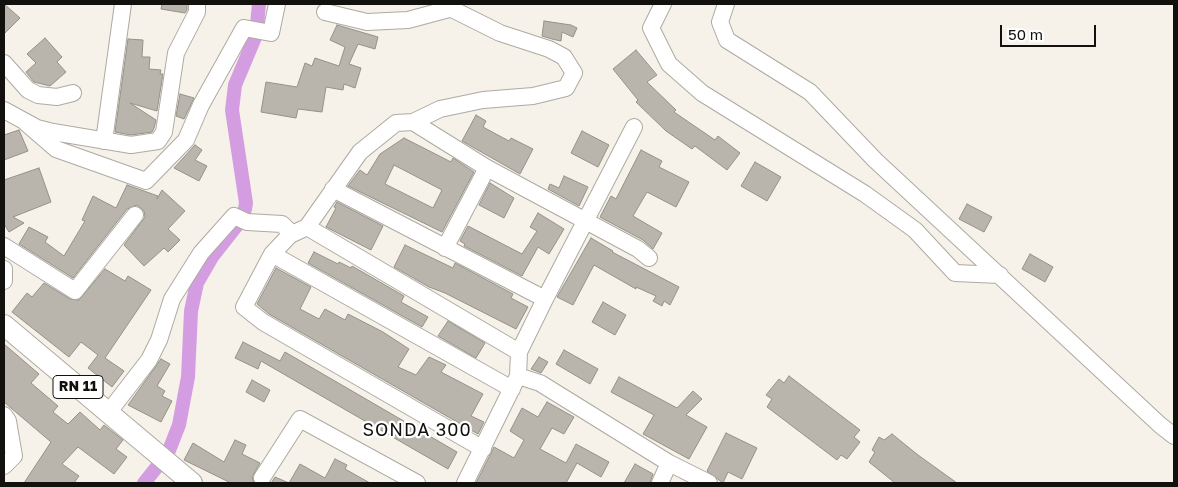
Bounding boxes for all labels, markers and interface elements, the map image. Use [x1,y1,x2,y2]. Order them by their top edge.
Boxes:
scale bar [1003,15,1099,47]
text: 50 m [1008,25,1043,43]
road number: RN 11 [53,376,103,398]
district label: SONDA 300 [361,419,473,441]

